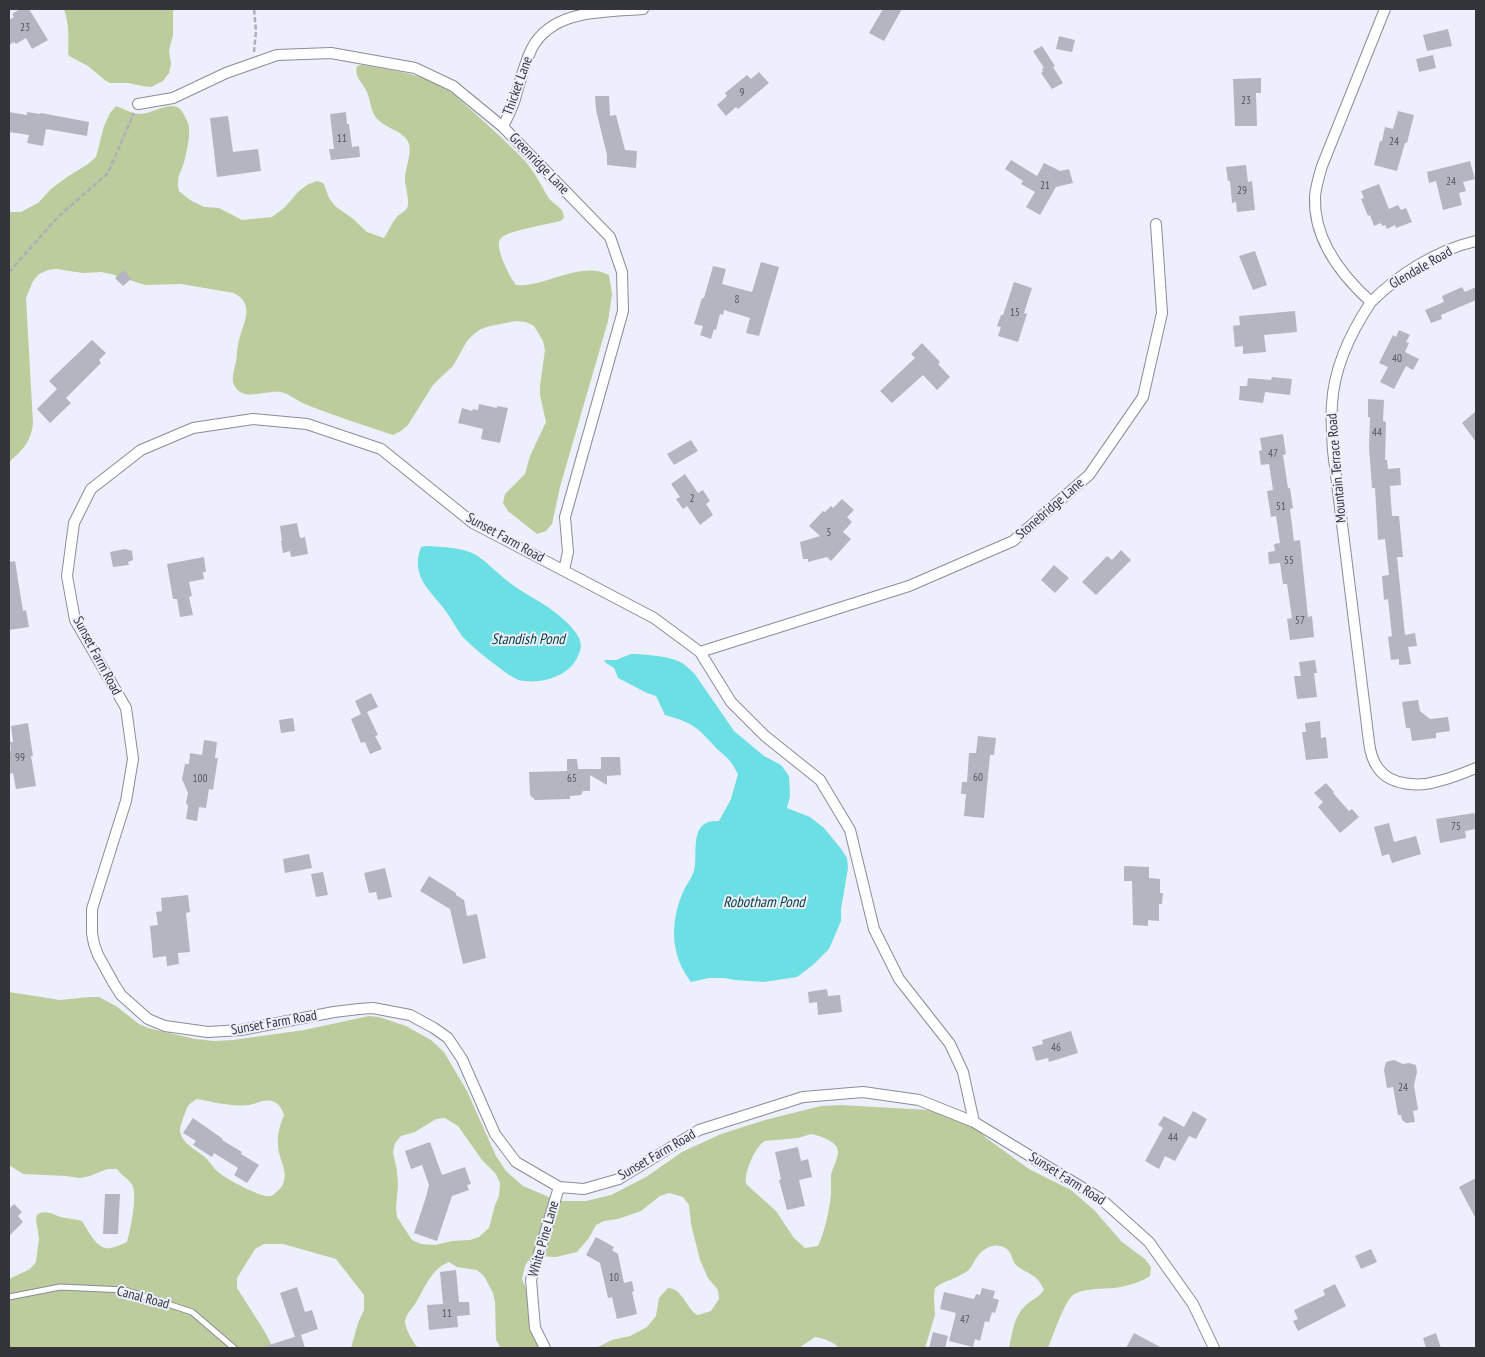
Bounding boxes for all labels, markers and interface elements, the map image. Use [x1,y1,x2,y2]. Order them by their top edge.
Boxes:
house number: 23 [20,21,30,35]
street label: Thicket Lane [500,54,536,118]
house number: 9 [740,86,744,100]
house number: 23 [1241,94,1251,108]
street label: Greenridge Lane [505,130,573,198]
house number: 11 [337,132,347,146]
house number: 24 [1389,135,1399,149]
house number: 24 [1446,175,1456,189]
house number: 21 [1040,179,1050,193]
house number: 29 [1237,184,1247,198]
street label: Glendale Road [1387,243,1455,293]
house number: 8 [735,293,739,307]
house number: 15 [1010,306,1020,320]
house number: 40 [1392,352,1402,366]
street label: Mountain Terrace Road [1324,412,1350,524]
house number: 44 [1372,426,1382,440]
house number: 47 [1268,447,1278,461]
street label: Stonebridge Lane [1013,475,1087,543]
house number: 2 [690,492,694,506]
house number: 51 [1276,500,1286,514]
street label: Sunset Farm Road [463,510,547,566]
house number: 5 [827,526,831,540]
house number: 55 [1284,554,1294,568]
street label: Sunset Farm Road [69,614,125,698]
house number: 57 [1295,614,1305,628]
water label: Standish Pond [491,631,565,649]
house number: 99 [15,751,25,765]
house number: 60 [973,771,983,785]
house number: 100 [193,772,207,786]
house number: 65 [567,772,577,786]
house number: 75 [1451,820,1461,834]
water label: Robotham Pond [723,894,805,912]
street label: Sunset Farm Road [230,1007,318,1039]
house number: 46 [1051,1041,1061,1055]
house number: 24 [1398,1081,1408,1095]
street label: Sunset Farm Road [615,1126,699,1184]
house number: 44 [1168,1131,1178,1145]
street label: Sunset Farm Road [1026,1149,1108,1209]
street label: White Pine Lane [525,1199,563,1279]
house number: 10 [609,1271,619,1285]
street label: Canal Road [115,1283,171,1313]
house number: 11 [442,1307,452,1321]
house number: 47 [960,1313,970,1327]

